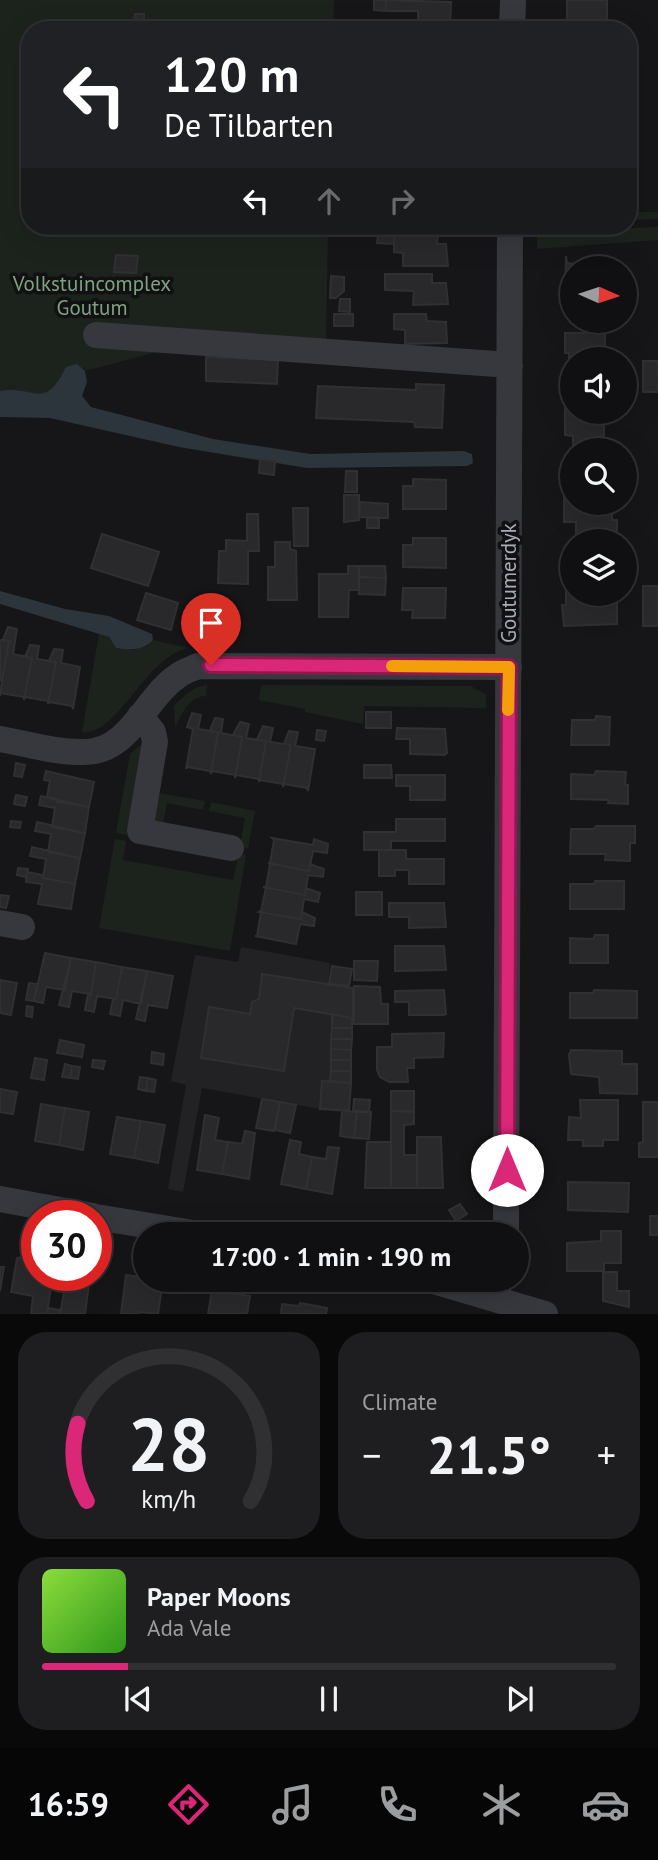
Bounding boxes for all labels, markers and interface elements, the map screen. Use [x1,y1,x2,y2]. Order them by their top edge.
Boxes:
text: 120 m [164,42,299,106]
icon: left [49,49,140,140]
text: De Tilbarten [164,104,334,146]
icon: left [237,182,275,220]
icon: ahead [310,182,348,220]
icon: right [383,182,421,220]
north arrow [560,256,637,332]
map controls [560,256,637,606]
park label: Volkstuincomplex Goutum [12,270,171,321]
button: sound [560,347,637,424]
button: search [560,438,637,515]
street label: Goutumerdyk [495,523,522,643]
button: layers [560,529,637,606]
pin [181,593,241,665]
icon: arrive [192,604,230,642]
position arrow [470,1133,544,1207]
speed limit sign: 30 [21,1200,112,1291]
text: 17:00 · 1 min · 190 m [211,1240,451,1273]
text: Climate [362,1387,437,1416]
text: 28 [128,1398,210,1492]
text: 21.5° [427,1421,551,1488]
text: − [362,1430,381,1479]
text: + [597,1430,616,1479]
text: km/h [142,1483,196,1515]
text: Paper Moons [147,1580,291,1613]
text: Ada Vale [147,1613,231,1642]
icon: previous [119,1680,157,1718]
icon: pause [310,1680,348,1718]
icon: next [501,1680,539,1718]
icon: directions [164,1780,213,1829]
icon: music [268,1780,317,1829]
icon: phone [373,1780,422,1829]
icon: climate [477,1780,526,1829]
icon: car [581,1780,630,1829]
text: 16:59 [28,1783,109,1825]

